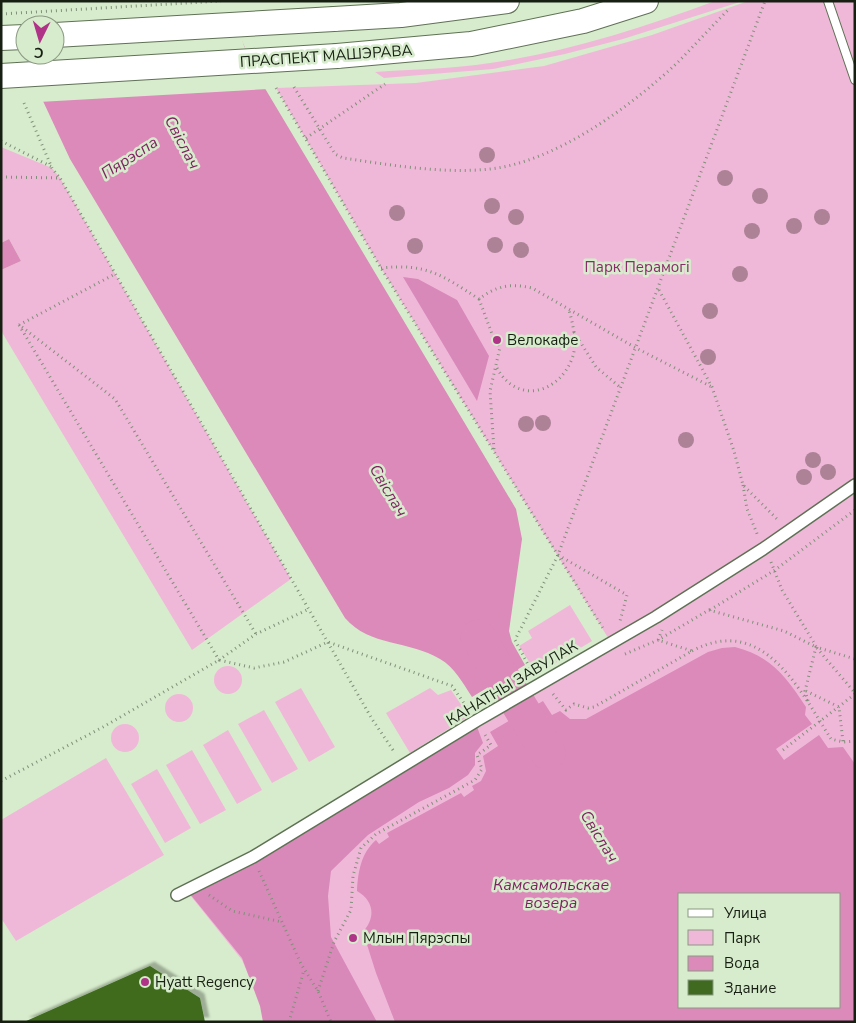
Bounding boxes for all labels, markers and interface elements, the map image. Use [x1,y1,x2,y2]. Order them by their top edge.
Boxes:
north arrow [15,15,65,65]
street label: ПРАСПЕКТ МАШЭРАВА [239,40,413,72]
text: С [33,43,44,62]
water label: Свіслач [159,112,205,173]
water label: Пярэспа [97,131,162,184]
park label: Парк Перамогі [584,257,690,277]
place label: Велокафе [507,330,578,350]
marker: Велокафе [491,334,503,346]
water label: Свіслач [364,460,412,521]
street label: КАНАТНЫ ЗАВУЛАК [443,636,582,730]
water label: Свіслач [575,806,624,867]
water label: Камсамольскае возера [493,874,609,914]
legend [678,893,841,1008]
text: Улица [723,903,767,923]
place label: Млын Пярэспы [363,928,471,948]
text: Парк [724,928,760,948]
marker: Млын Пярэспы [347,932,359,944]
text: Вода [724,953,760,973]
place label: Hyatt Regency [155,972,254,992]
marker: Hyatt Regency [139,976,151,988]
text: Здание [724,978,776,998]

